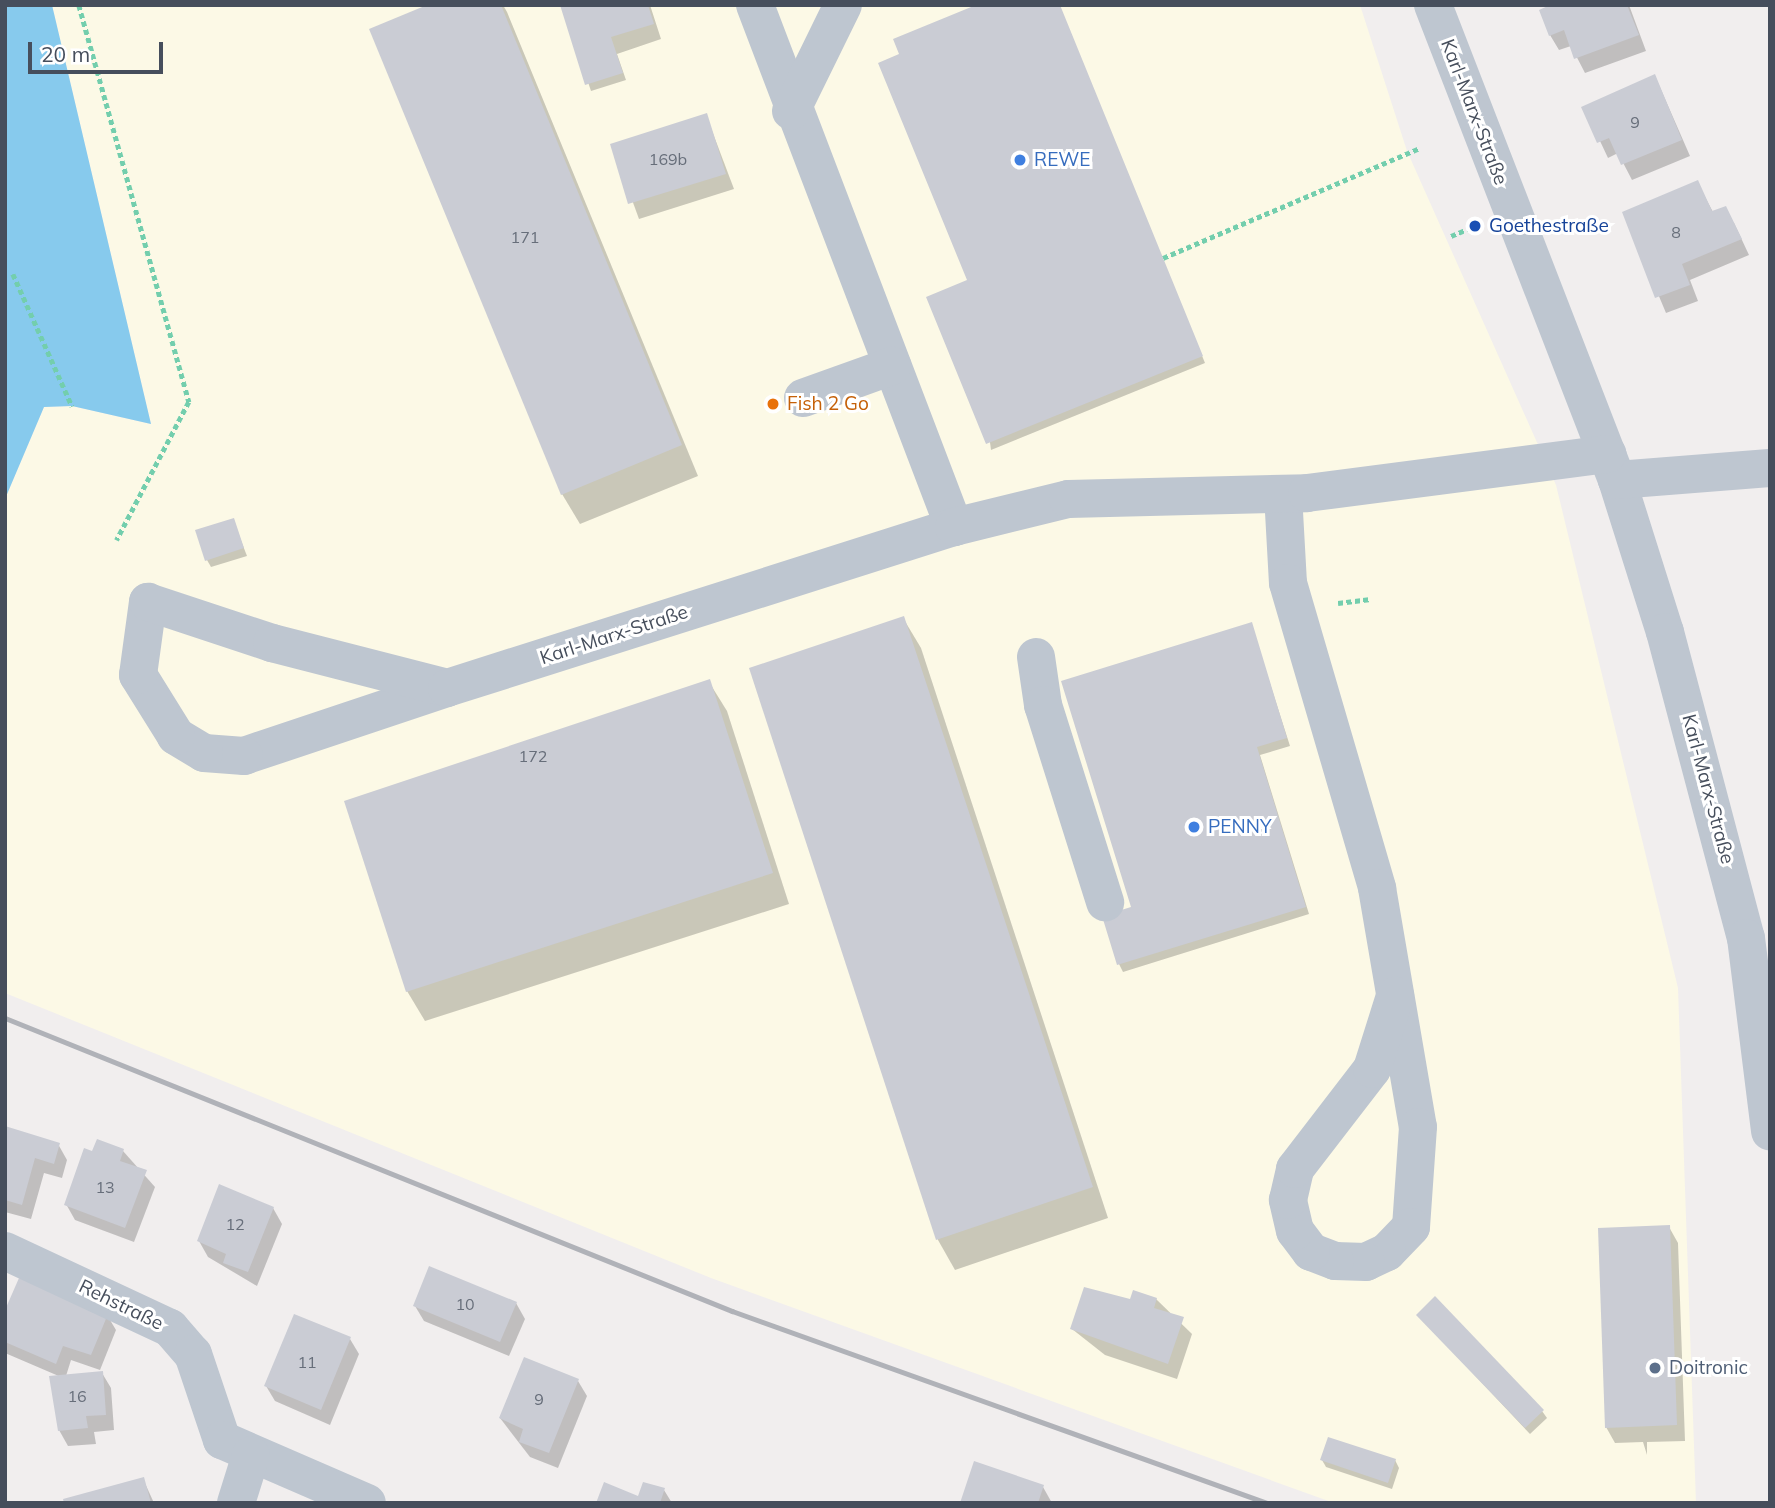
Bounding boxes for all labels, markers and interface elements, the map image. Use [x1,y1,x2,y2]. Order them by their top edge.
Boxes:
scale bar [32,28,166,72]
street label: Karl-Marx-Straße [1436,36,1512,188]
text: 20 m [41,41,90,67]
house number: 9 [1630,112,1640,132]
house number: 169b [649,149,687,169]
place label: REWE [1034,149,1090,171]
marker: REWE [1012,152,1028,168]
place label: Goethestraße [1489,215,1609,237]
marker: Goethestraße [1467,218,1483,234]
house number: 8 [1671,222,1681,242]
house number: 171 [511,227,539,247]
place label: Fish 2 Go [787,393,869,415]
marker: Fish 2 Go [765,396,781,412]
street label: Karl-Marx-Straße [537,600,691,670]
street label: Karl-Marx-Straße [1677,712,1739,866]
house number: 172 [519,746,547,766]
place label: PENNY [1208,816,1271,838]
marker: PENNY [1186,819,1202,835]
house number: 13 [95,1177,115,1197]
house number: 12 [225,1214,245,1234]
street label: Rehstraße [75,1275,167,1335]
house number: 10 [455,1294,475,1314]
house number: 11 [297,1352,317,1372]
place label: Doitronic [1669,1357,1748,1379]
marker: Doitronic [1647,1360,1663,1376]
house number: 16 [67,1386,87,1406]
house number: 9 [534,1389,544,1409]

